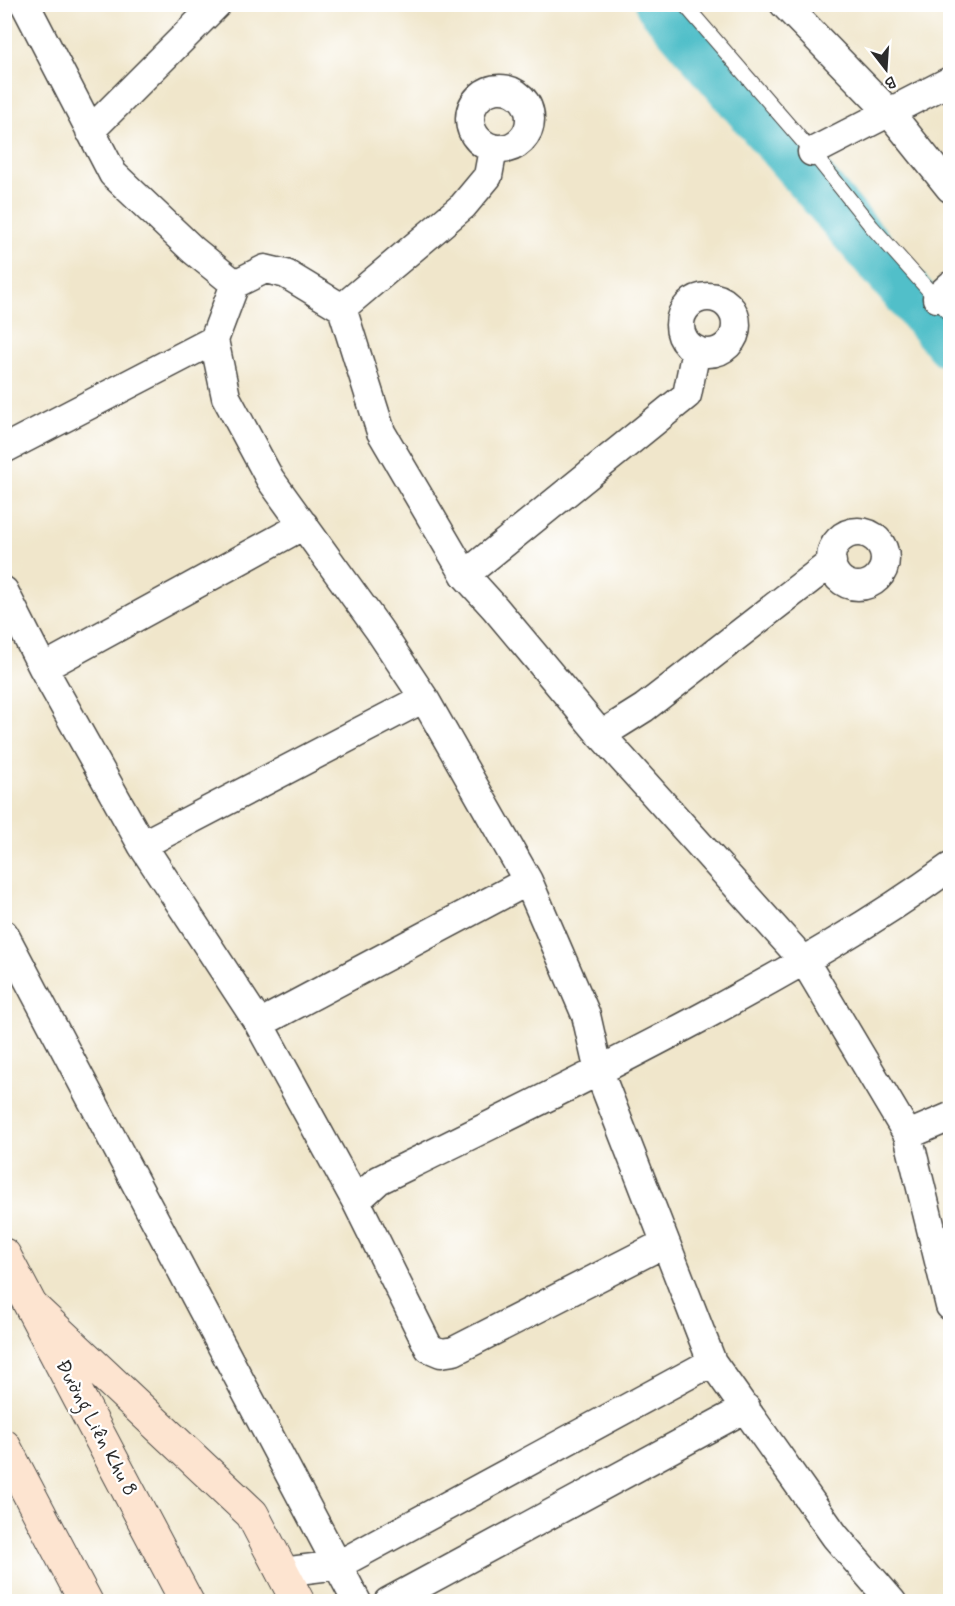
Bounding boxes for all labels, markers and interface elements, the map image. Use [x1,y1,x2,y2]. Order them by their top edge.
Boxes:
north arrow [856,39,916,99]
text: B [882,70,898,93]
street label: Đường Liên Khu 8 [47,1355,143,1502]

